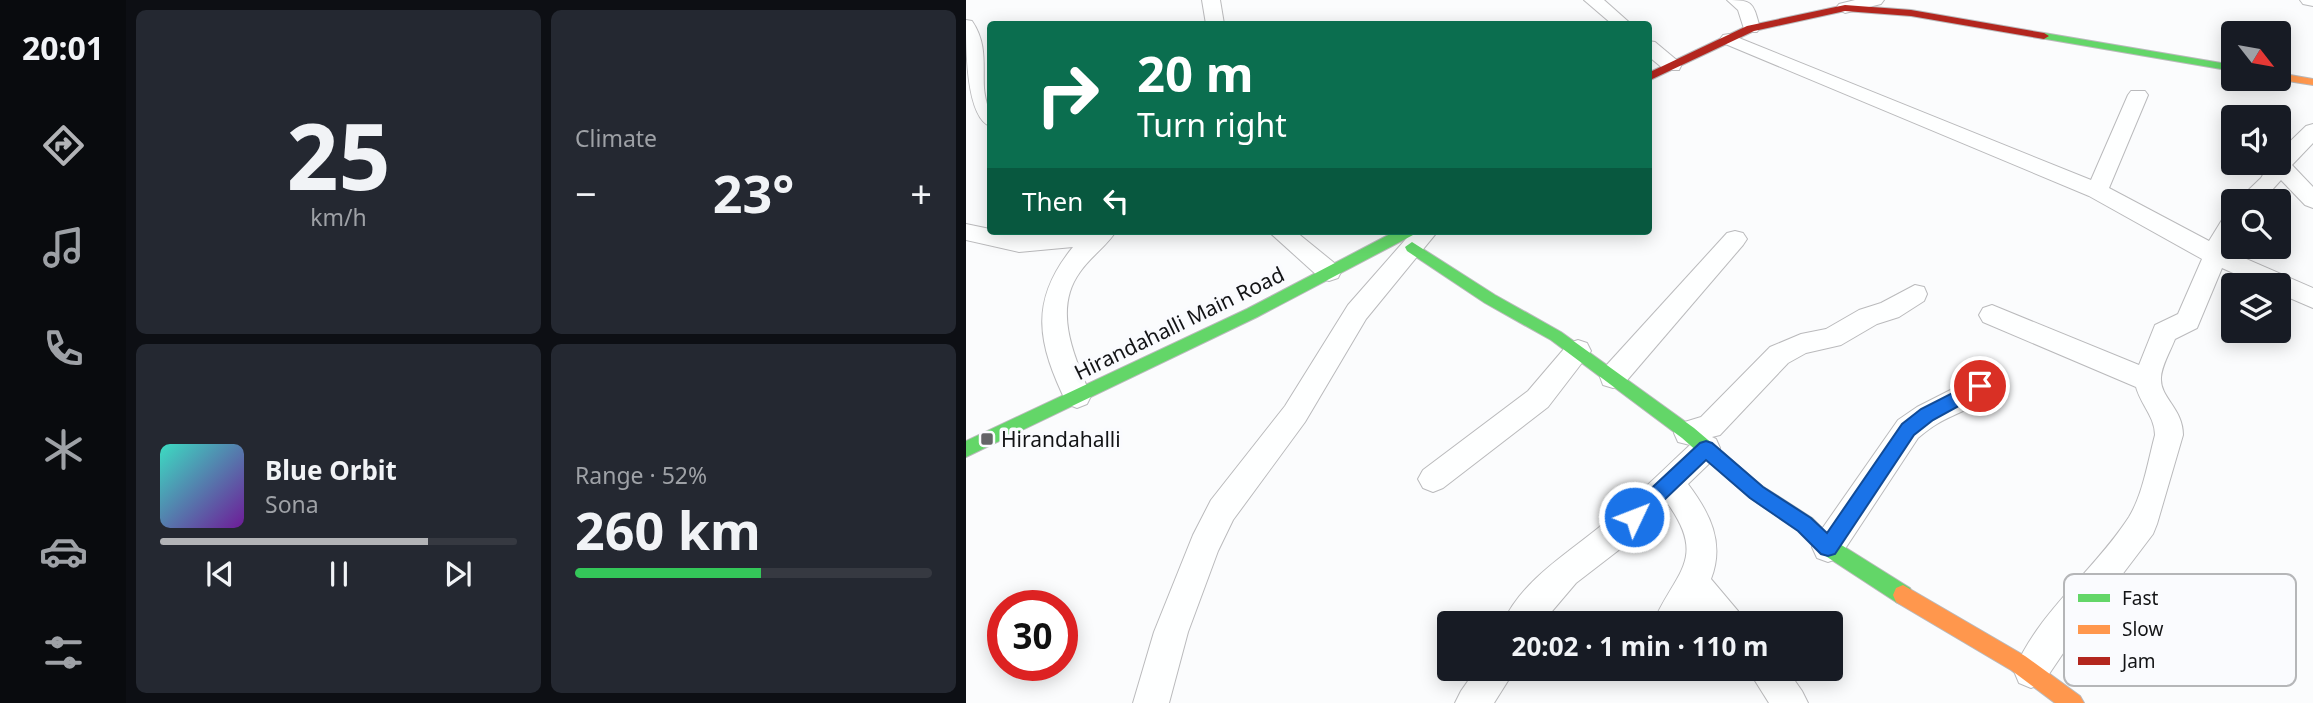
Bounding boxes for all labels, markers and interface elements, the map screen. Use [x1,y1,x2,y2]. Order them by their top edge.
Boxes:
north arrow [2221,21,2291,91]
map controls [2221,21,2291,343]
text: 20:01 [22,26,104,69]
text: 20 m [1137,40,1254,106]
icon: right [1022,49,1113,140]
text: 25 [286,93,391,217]
text: Turn right [1137,103,1287,146]
button: sound [2221,105,2291,175]
icon: directions [39,121,88,170]
text: Climate [575,122,657,154]
text: 23° [713,157,794,228]
text: − [575,167,597,219]
text: + [910,167,932,219]
icon: left [1097,182,1135,220]
text: Then [1022,183,1083,219]
button: search [2221,189,2291,259]
text: km/h [310,201,367,233]
icon: music [39,223,88,272]
street label: Hirandahalli Main Road [1069,260,1289,386]
button: layers [2221,273,2291,343]
icon: phone [39,324,88,373]
pin [1950,356,2010,416]
icon: arrive [1961,367,1999,405]
icon: climate [39,425,88,474]
place label: Hirandahalli [1001,425,1121,453]
marker: Hirandahalli [979,431,995,447]
text: Blue Orbit [265,452,397,488]
text: Range · 52% [575,459,707,491]
position arrow [1597,480,1671,554]
text: Sona [265,488,319,520]
text: 260 km [575,494,761,565]
icon: car [39,527,88,576]
icon: previous [201,555,239,593]
icon: pause [320,555,358,593]
icon: next [439,555,477,593]
legend [2064,574,2296,686]
text: Fast [2122,585,2159,611]
speed limit sign: 30 [987,590,1078,681]
text: Slow [2122,616,2163,642]
icon: filters [39,628,88,677]
text: 20:02 · 1 min · 110 m [1512,628,1768,664]
text: Jam [2120,648,2156,674]

